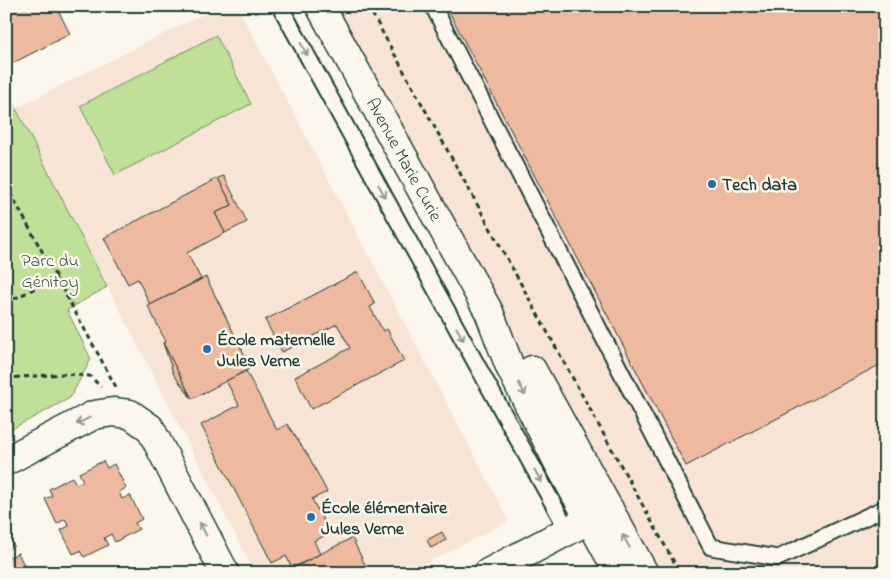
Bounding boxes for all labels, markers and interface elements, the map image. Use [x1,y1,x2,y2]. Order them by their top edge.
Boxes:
one-way arrow [300,41,309,56]
street label: Avenue Marie Curie [358,94,448,227]
place label: Tech data [722,173,797,199]
marker: Tech data [706,178,718,190]
one-way arrow [377,184,387,199]
park label: Parc du Génitoy [21,249,79,296]
one-way arrow [456,326,465,341]
place label: École maternelle Jules Verne [217,328,336,375]
marker: École maternelle Jules Verne [201,343,213,355]
one-way arrow [517,382,527,397]
one-way arrow [76,416,91,426]
one-way arrow [533,469,543,484]
place label: École élémentaire Jules Verne [321,496,448,543]
marker: École élémentaire Jules Verne [305,511,317,523]
one-way arrow [198,522,208,537]
one-way arrow [621,534,631,549]

